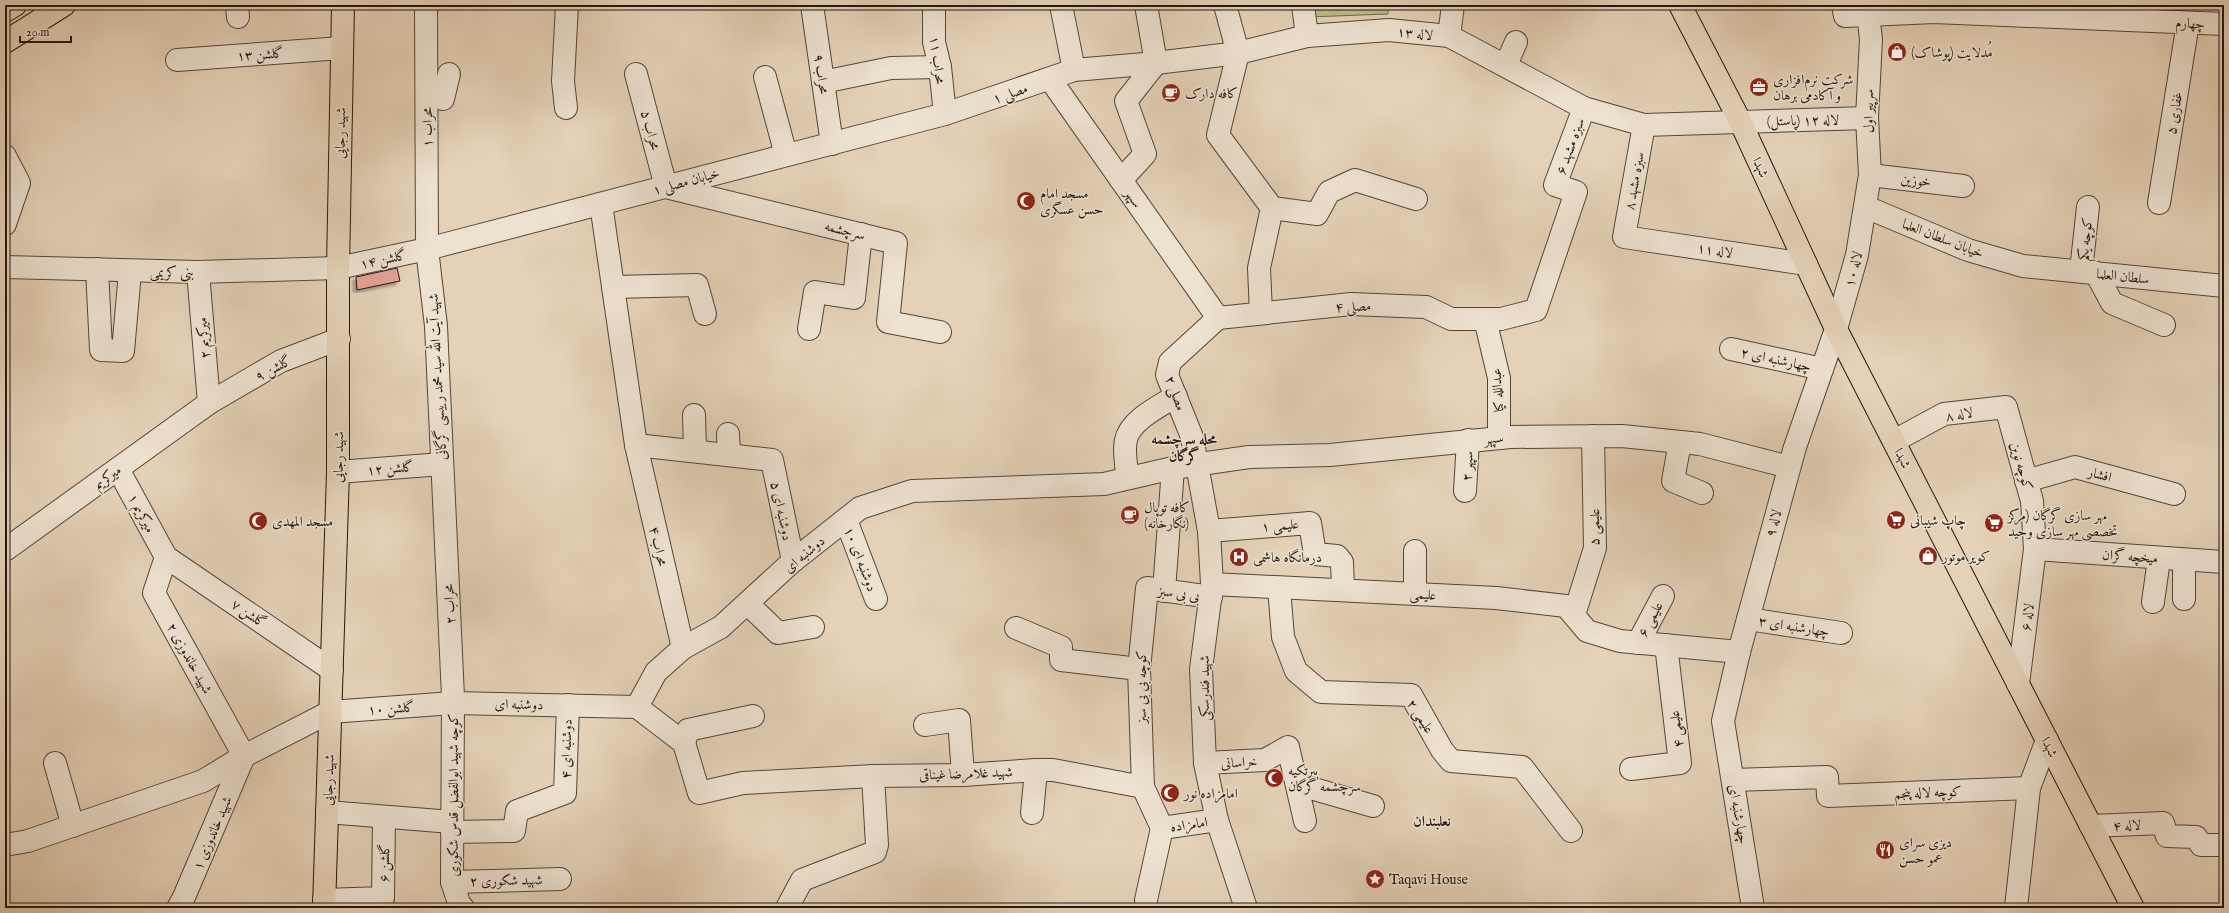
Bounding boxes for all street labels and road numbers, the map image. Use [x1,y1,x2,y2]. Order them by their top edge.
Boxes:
street label: چهارم [2174,14,2205,37]
street label: لاله ۱۳ [1396,23,1434,45]
street label: ۱۱ محراب [925,35,949,86]
street label: ۱۳ گلشن [236,44,284,66]
street label: ۹ محراب [809,53,833,96]
street label: ۱ مصلی [990,80,1030,108]
street label: سرپیر اول [1860,89,1879,133]
street label: غفاری ۵ [2163,91,2187,136]
street label: ۱ محراب [419,106,437,147]
street label: شهید رجایی [332,107,350,159]
street label: ۵ محراب [636,108,664,153]
street label: لاله ۱۲ (پاستل) [1767,111,1839,132]
street label: ۶ سبزه مشهد [1552,116,1589,177]
street label: ۸ سبزه مشهد [1621,151,1649,212]
street label: شهدا [1748,154,1773,181]
street label: خیابان مصلی ۱ [651,164,722,200]
street label: خوزین [1900,170,1932,192]
street label: سپهر [1119,184,1146,212]
street label: خیابان سلطان العلما [1899,215,1986,263]
street label: سرچشمه [822,217,867,245]
street label: کوچه یکم [2075,217,2101,262]
street label: ۱۱ لاله [1696,239,1734,263]
street label: گلشن ۱۴ [358,246,408,274]
street label: لاله ۱۰ [1841,250,1867,289]
street label: بنی کریمی [150,264,194,282]
street label: سلطان العلما [2096,265,2150,289]
street label: شهید آیت الله سید محمد رییسی گرگانی [422,293,451,461]
street label: ۴ مصلی [1335,297,1371,317]
street label: ۲ میرکریم [193,316,218,359]
street label: ۲ چهارشنبه ای [1739,344,1813,376]
street label: ۹ گلشن [252,352,295,386]
street label: عبدالله کیا [1487,367,1509,413]
street label: ۲ مصلی [1160,373,1190,413]
street label: ۸ لاله [1944,404,1974,426]
street label: سپهر [1482,429,1504,449]
street label: شهید رجایی [330,431,348,483]
street label: کوچه نوین [2006,440,2037,493]
street label: شهدا [1889,445,1915,472]
street label: ۲ سپهر [1458,450,1478,482]
street label: ۱۲ گلشن [366,458,414,480]
street label: میرکریم [90,462,127,496]
street label: افشار [2084,463,2114,487]
street label: ۵ دوشنبه ای [766,480,796,542]
street label: ۱ میرکریم [121,491,159,537]
street label: ۹ لاله [1762,507,1786,539]
street label: ۵ علیمی [1586,508,1604,546]
street label: ۱ علیمی [1261,515,1300,537]
street label: ۴ محراب [645,524,671,569]
street label: ۱۰ دوشنبه ای [839,524,881,594]
street label: دوشنبه ای [780,532,829,577]
street label: میخچه گران [2101,545,2159,568]
street label: بی بی سبز [1155,582,1201,606]
street label: ۲ محراب [440,583,460,625]
street label: علیمی [1409,585,1437,605]
street label: ۷ گلشن [227,596,270,632]
street label: ۶ علیمی [1634,599,1668,640]
street label: ۶ لاله [2017,602,2039,632]
street label: ۳ چهارشنبه ای [1757,613,1831,641]
street label: ۲ شهید خاندوزی [162,620,216,697]
street label: کوچه بی بی سبز [1133,650,1151,726]
street label: شهید فندرسکی [1196,655,1214,721]
street label: دوشنبه ای [494,696,544,714]
street label: ۲ علیمی [1402,696,1438,737]
street label: ۱۰ گلشن [367,698,415,720]
street label: ۴ علیمی [1666,709,1688,749]
street label: کوچه شهید ابوالفضل قدس شکوری [445,713,464,877]
street label: ۴ دوشنبه ای [557,719,577,779]
street label: شهدا [2036,734,2062,761]
street label: خراسانی [1220,753,1258,773]
street label: شهید رجایی [319,754,339,806]
street label: شهید غلامرضا غیناقی [919,763,1013,785]
street label: چهارشنبه ای [1724,783,1752,845]
street label: کوچه لاله پنجم [1894,783,1962,807]
street label: ۱ شهید خاندوزی [189,794,237,873]
street label: امامزاده [1169,813,1209,837]
street label: لاله ۴ [2113,816,2141,836]
street label: ۶ گلشن [376,844,394,883]
street label: ۲ شهید شکوری [469,871,543,891]

